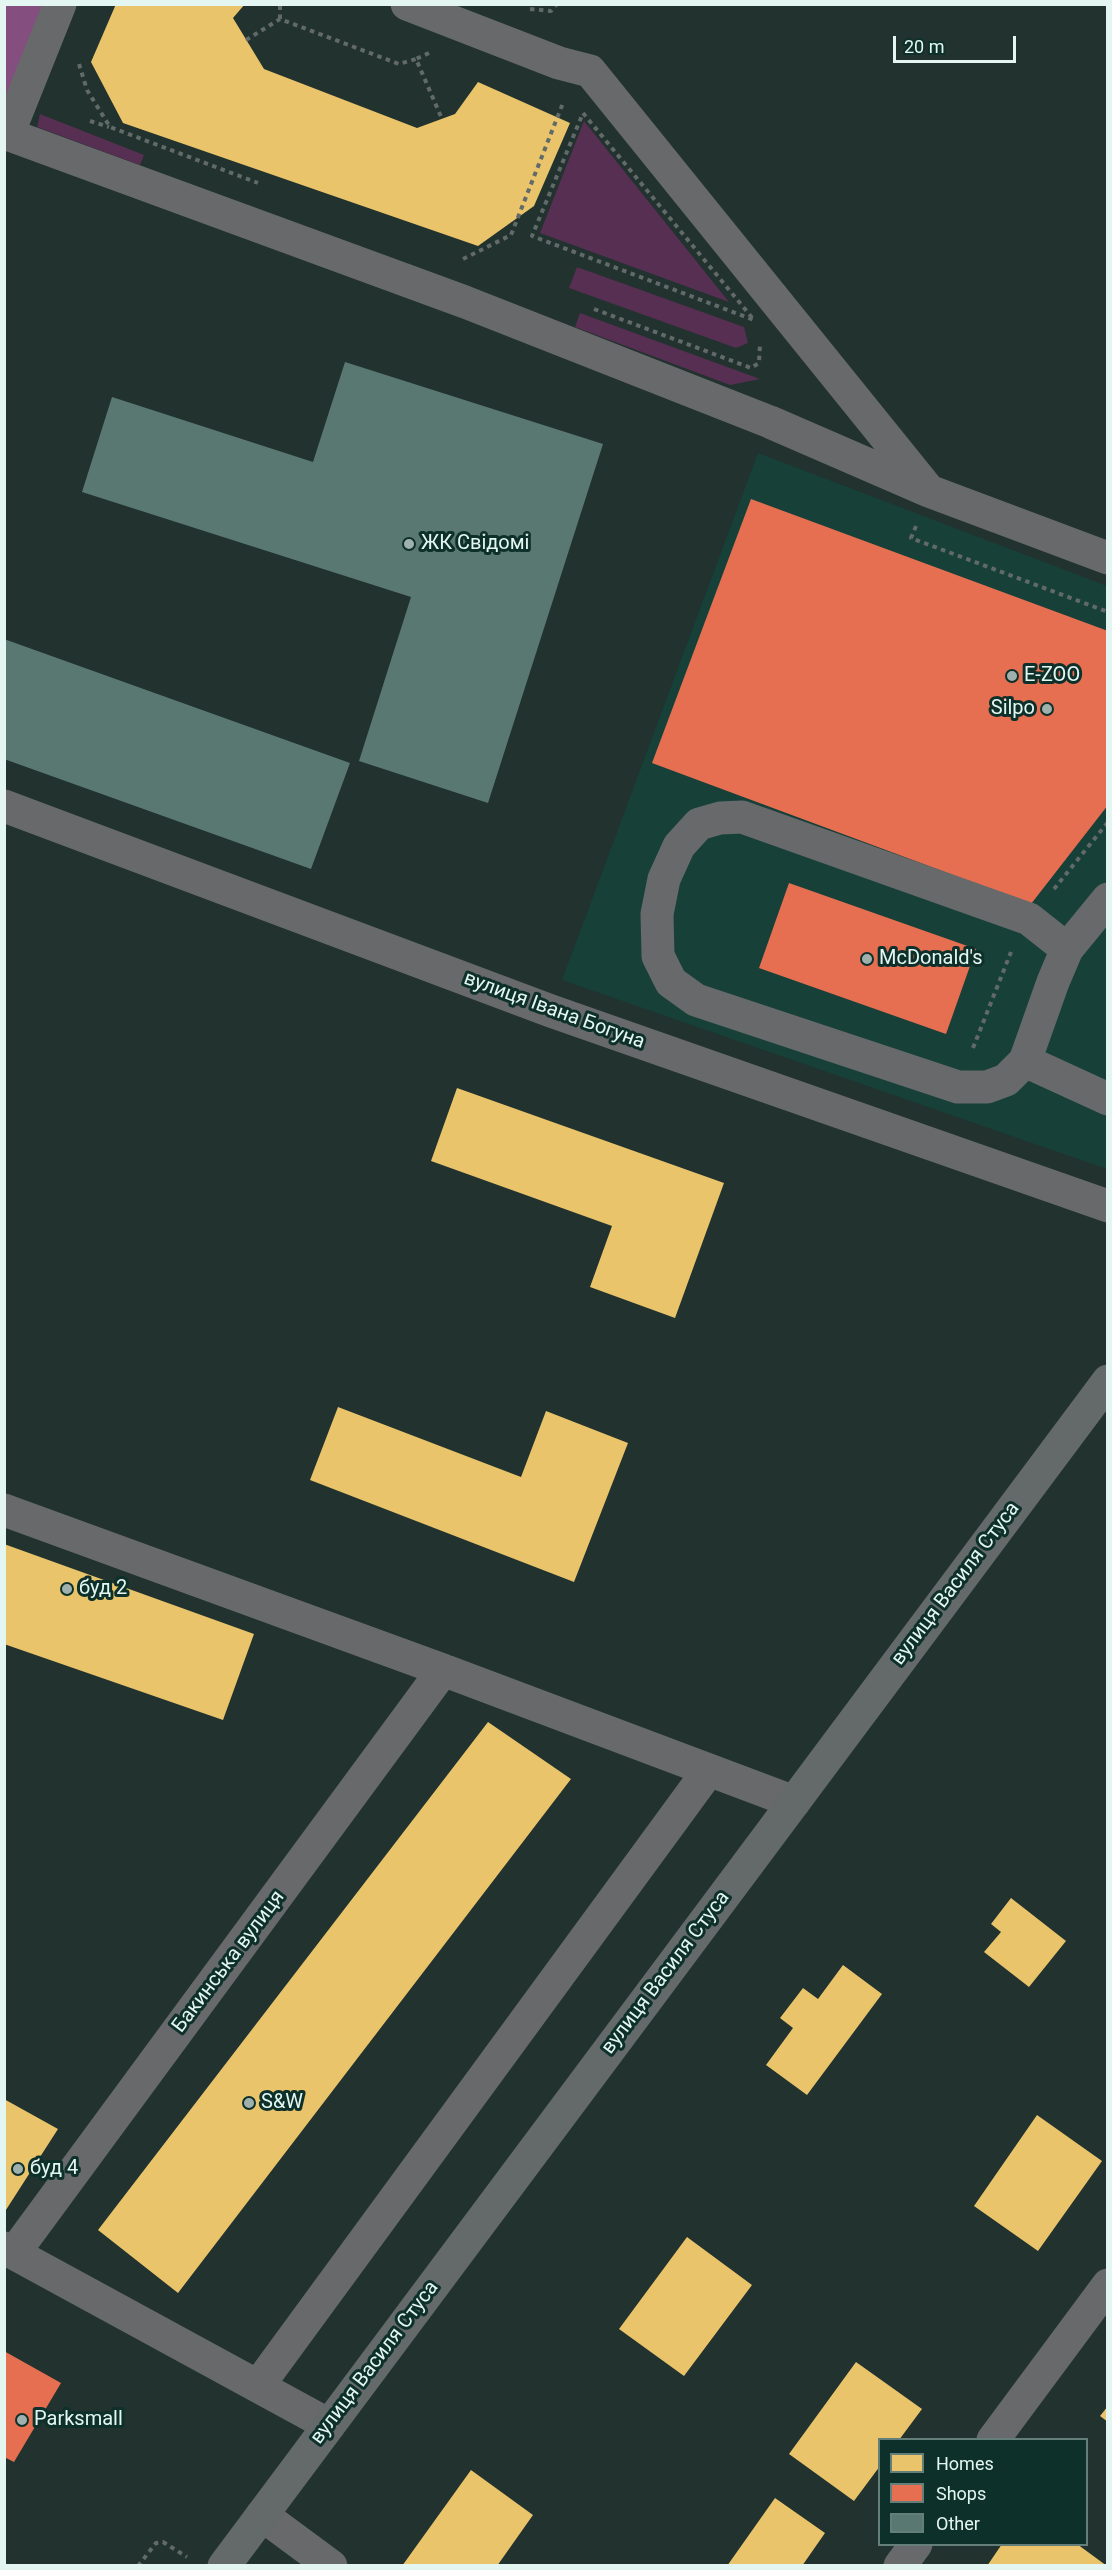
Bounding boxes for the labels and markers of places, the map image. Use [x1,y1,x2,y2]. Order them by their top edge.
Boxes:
place label: ЖК Свідомі [421,532,529,556]
marker: ЖК Свідомі [402,537,416,551]
place label: E-ZOO [1024,664,1080,688]
marker: E-ZOO [1005,669,1019,683]
place label: Silpo [991,697,1035,721]
marker: Silpo [1040,702,1054,716]
place label: McDonald's [879,947,983,971]
marker: McDonald's [860,952,874,966]
place label: буд 2 [79,1577,127,1601]
marker: буд 2 [60,1582,74,1596]
place label: S&W [261,2091,303,2115]
marker: S&W [242,2096,256,2110]
place label: буд 4 [30,2157,78,2181]
marker: буд 4 [11,2162,25,2176]
place label: Parksmall [34,2408,123,2432]
marker: Parksmall [15,2413,29,2427]

